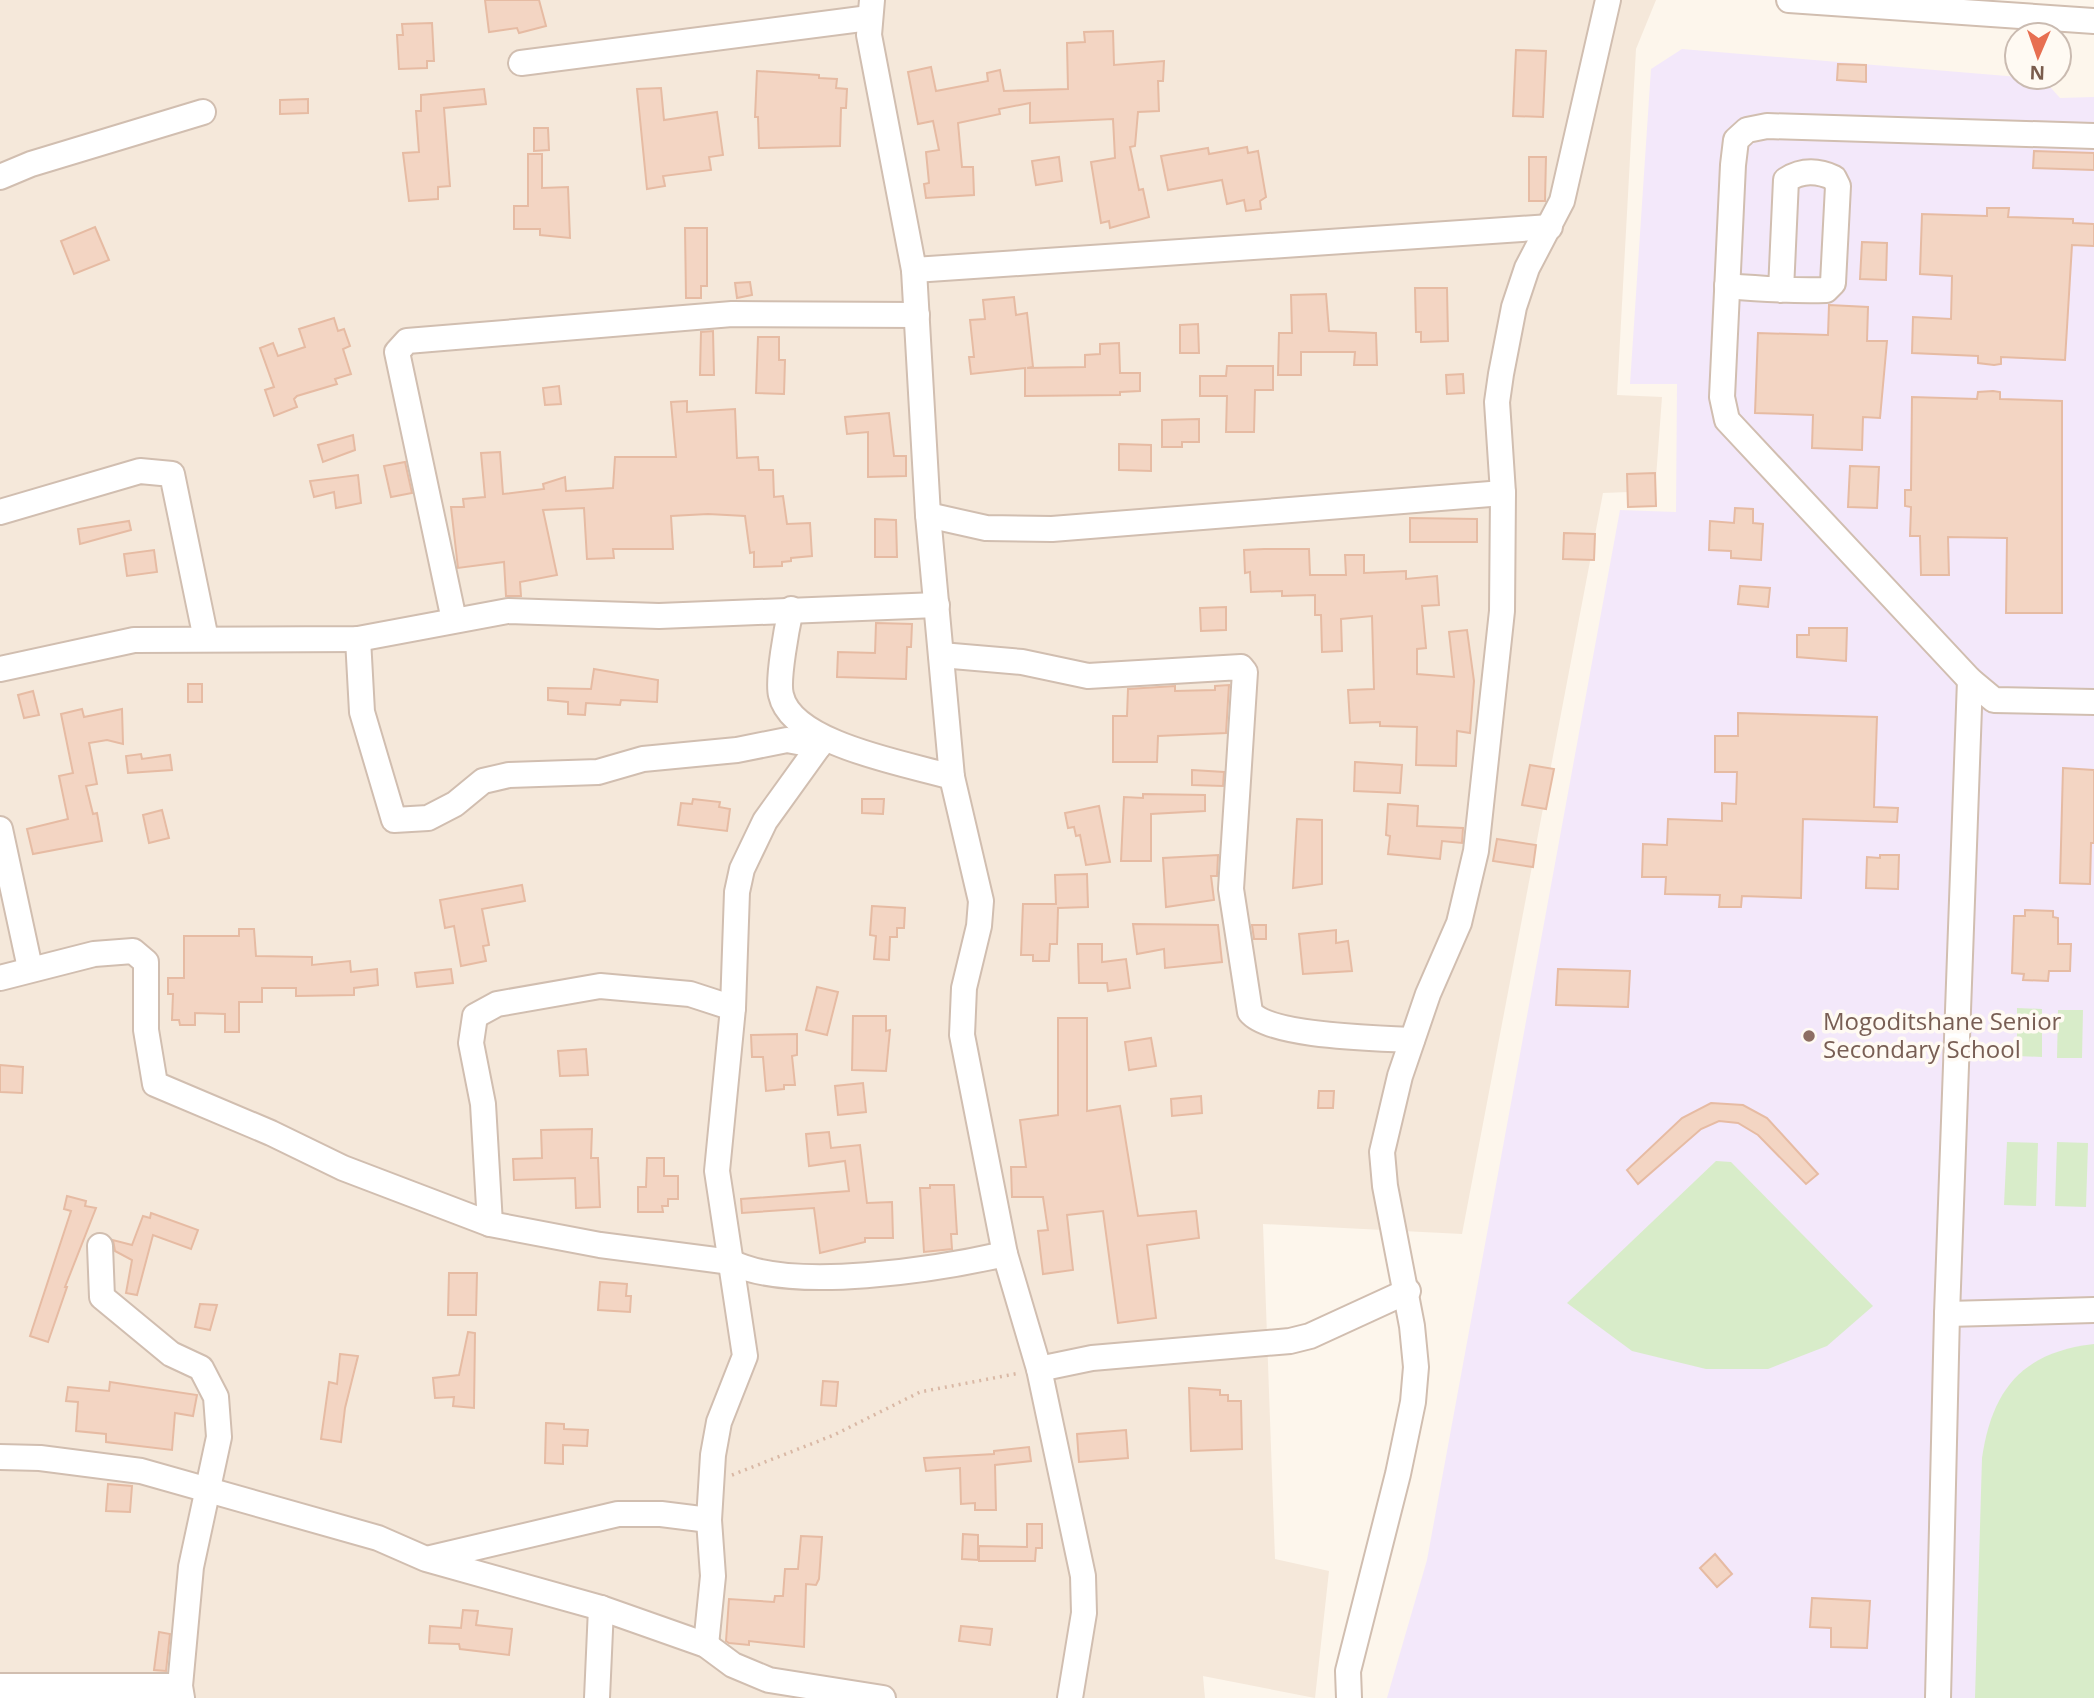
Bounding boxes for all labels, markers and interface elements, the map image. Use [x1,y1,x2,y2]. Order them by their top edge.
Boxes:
north arrow [2003,21,2073,91]
text: N [2029,60,2046,86]
place label: Mogoditshane Senior Secondary School [1823,1004,2062,1065]
marker: Mogoditshane Senior Secondary School [1801,1028,1817,1044]

